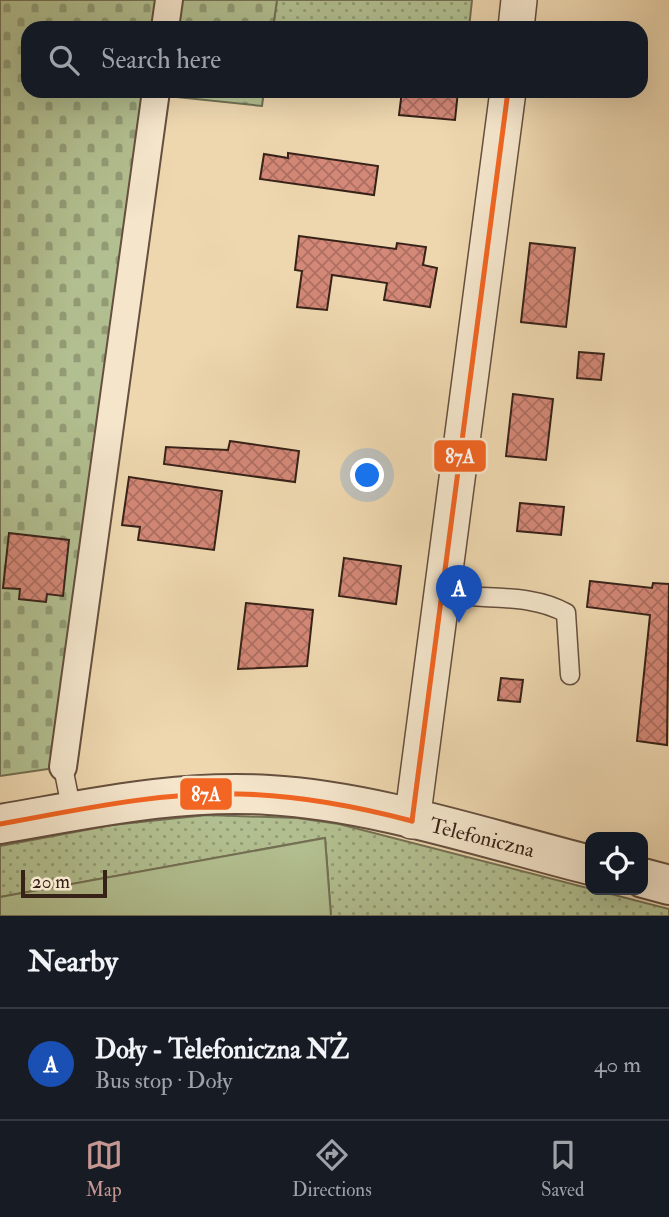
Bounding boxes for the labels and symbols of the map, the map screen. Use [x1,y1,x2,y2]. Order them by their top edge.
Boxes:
line badge: 87A [433,439,487,473]
text: 87A [445,445,476,469]
your location [350,458,384,492]
pin: A [436,565,482,623]
line badge: 87A [179,777,233,811]
text: 87A [191,783,222,807]
street label: Telefoniczna [427,812,538,864]
scale bar [21,867,107,899]

